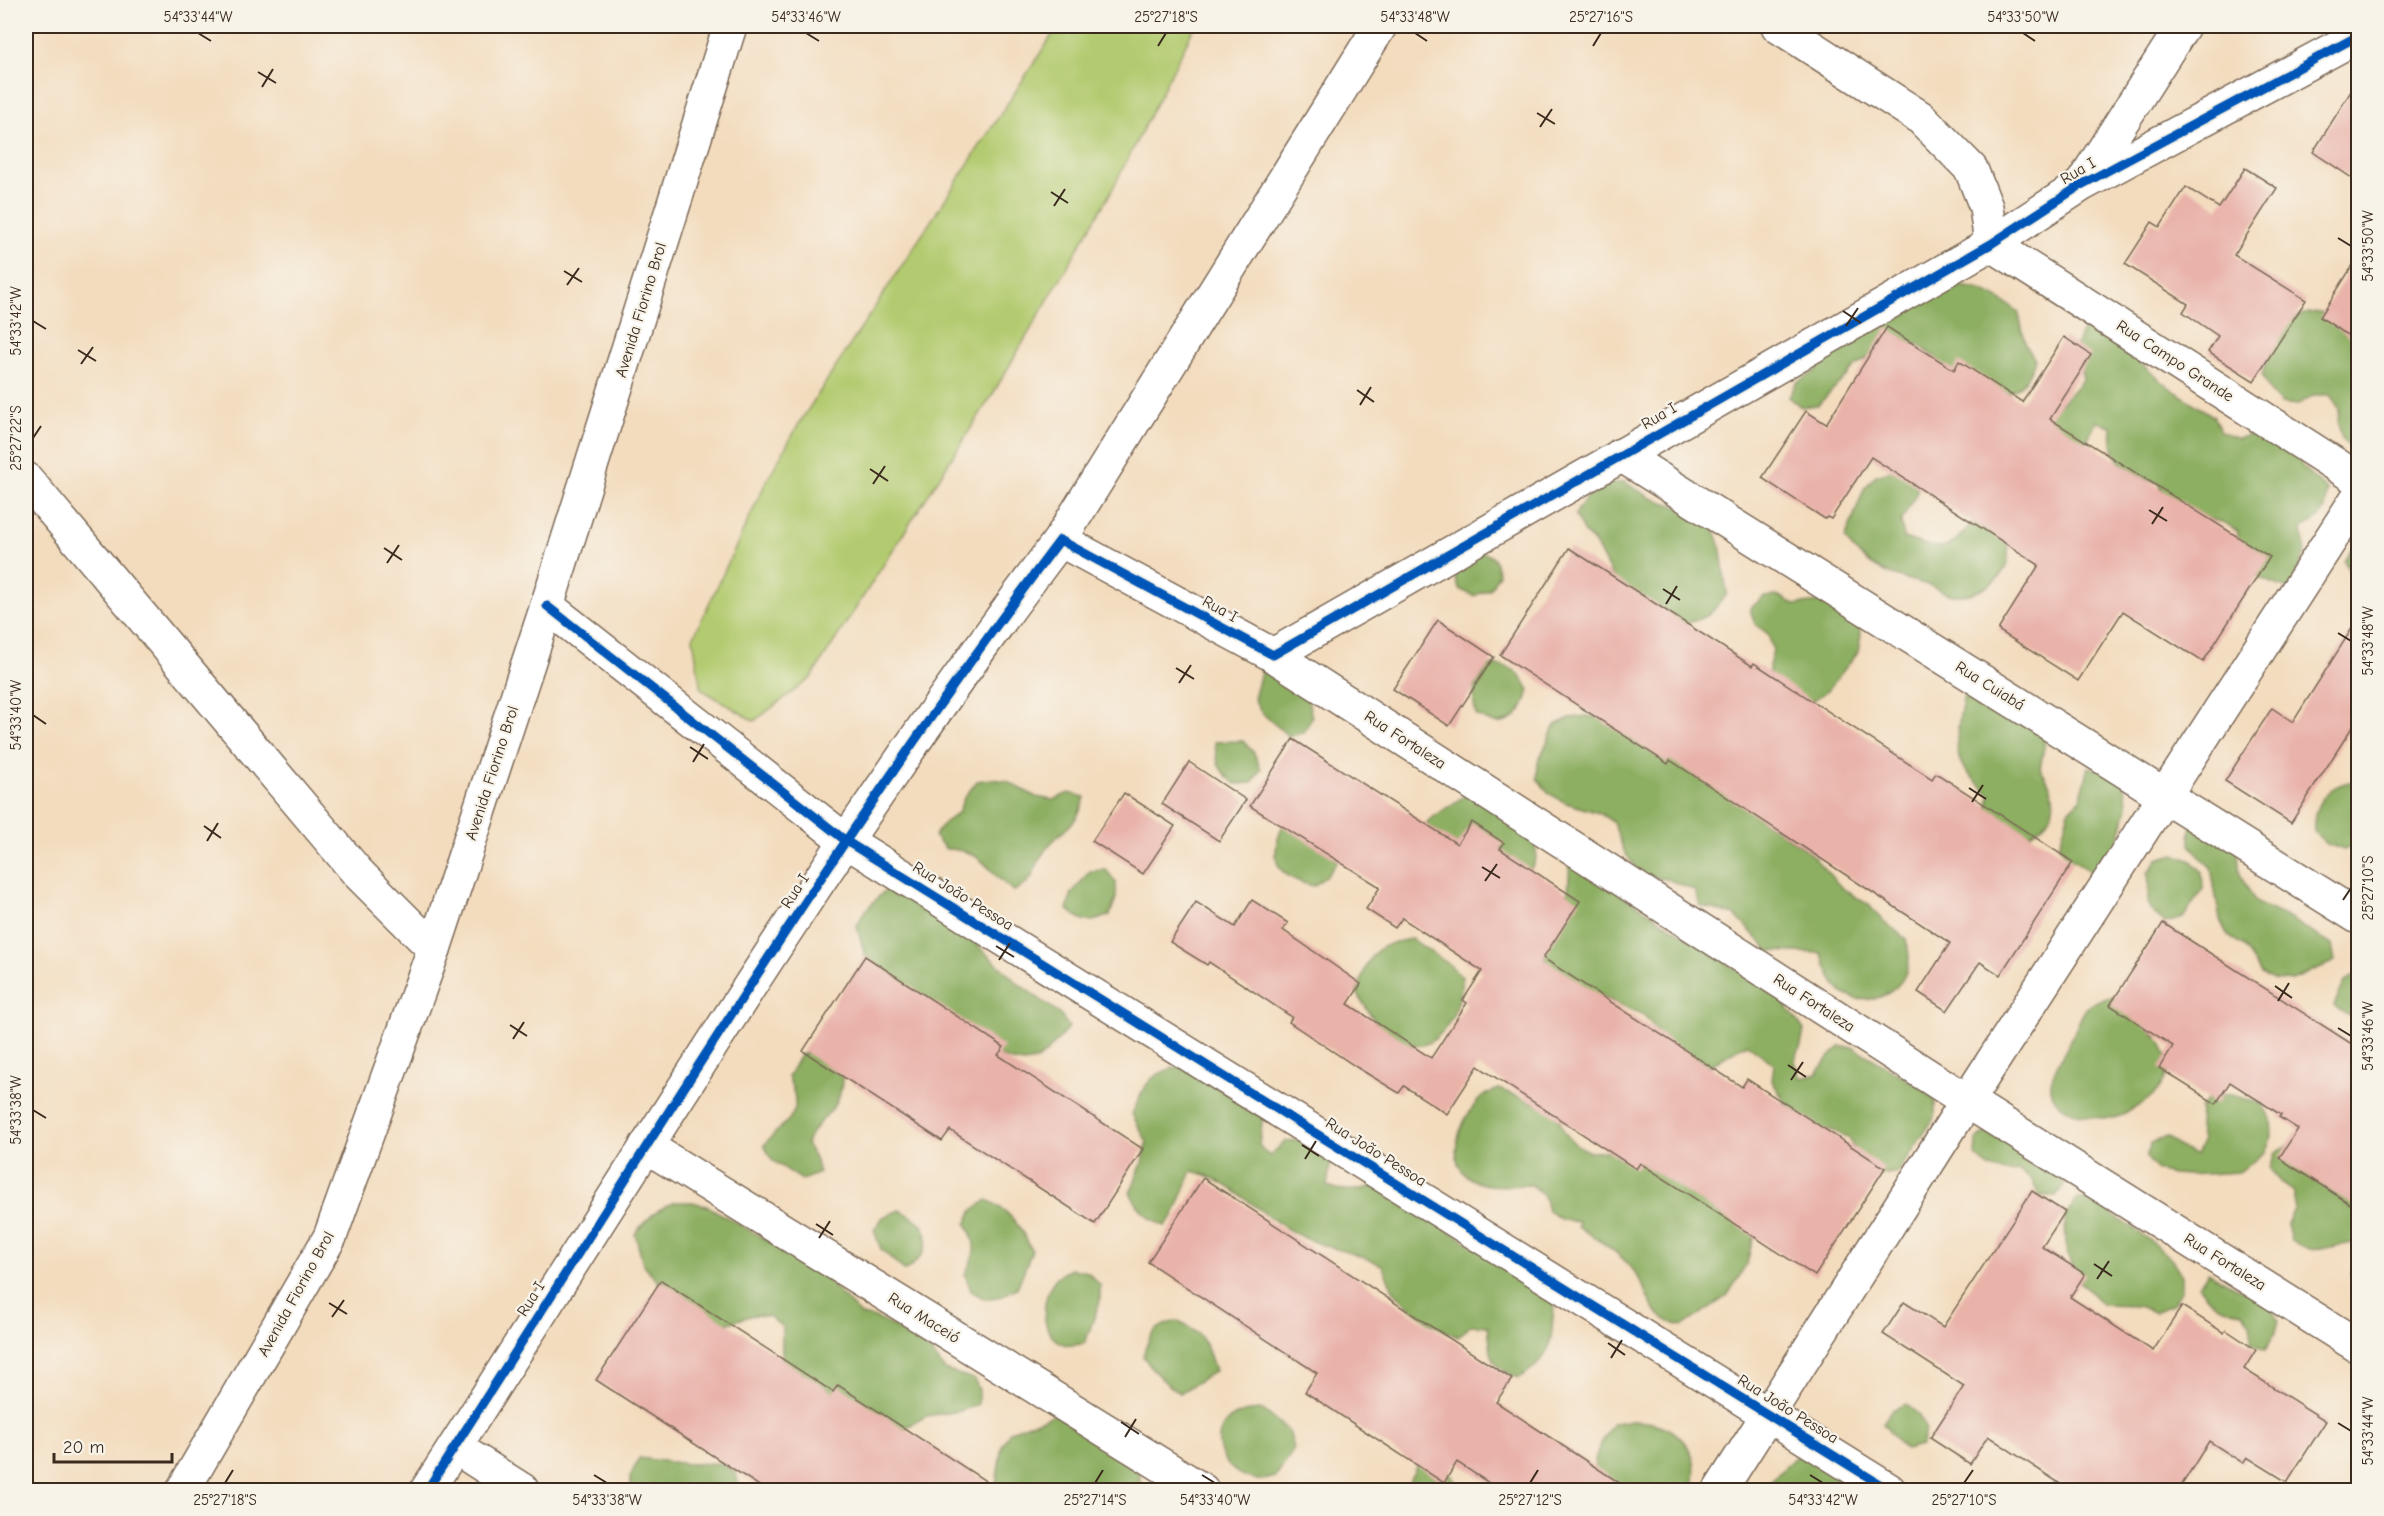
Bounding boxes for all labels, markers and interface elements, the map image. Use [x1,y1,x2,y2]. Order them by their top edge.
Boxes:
text: 54°33'44"W [164,8,232,26]
text: 54°33'46"W [771,8,841,26]
text: 25°27'18"S [1134,8,1198,26]
text: 54°33'48"W [1380,8,1450,26]
text: 25°27'16"S [1569,8,1633,26]
text: 54°33'50"W [1987,8,2059,26]
street label: Rua I [2057,154,2099,188]
text: 54°33'50"W [2359,210,2377,282]
street label: Avenida Fiorino Brol [612,240,670,380]
text: 54°33'42"W [7,286,25,356]
street label: Rua Campo Grande [2113,316,2237,406]
street label: Rua I [1638,399,1680,433]
text: 25°27'22"S [7,405,25,471]
street label: Rua I [1199,592,1241,626]
text: 54°33'48"W [2359,606,2377,676]
street label: Rua Cuiabá [1952,658,2028,714]
text: 54°33'40"W [7,680,25,750]
street label: Avenida Fiorino Brol [462,704,522,842]
street label: Rua Fortaleza [1361,707,1449,773]
text: 25°27'10"S [2359,855,2377,921]
street label: Rua João Pessoa [909,858,1017,934]
street label: Rua I [777,870,813,912]
street label: Rua Fortaleza [1770,970,1858,1036]
text: 54°33'46"W [2359,1001,2377,1071]
text: 54°33'38"W [7,1075,25,1145]
street label: Rua João Pessoa [1322,1114,1430,1190]
street label: Avenida Fiorino Brol [254,1228,338,1360]
street label: Rua Fortaleza [2181,1230,2269,1294]
street label: Rua I [513,1278,549,1320]
street label: Rua Maceió [885,1289,963,1347]
street label: Rua João Pessoa [1734,1371,1842,1447]
text: 54°33'44"W [2359,1397,2377,1465]
scale bar [54,1426,172,1464]
text: 20 m [63,1437,104,1458]
text: 25°27'18"S [193,1491,257,1509]
text: 54°33'38"W [572,1491,642,1509]
text: 25°27'14"S [1063,1491,1127,1509]
text: 54°33'40"W [1180,1491,1250,1509]
text: 25°27'12"S [1498,1491,1562,1509]
text: 54°33'42"W [1788,1491,1858,1509]
text: 25°27'10"S [1931,1491,1997,1509]

